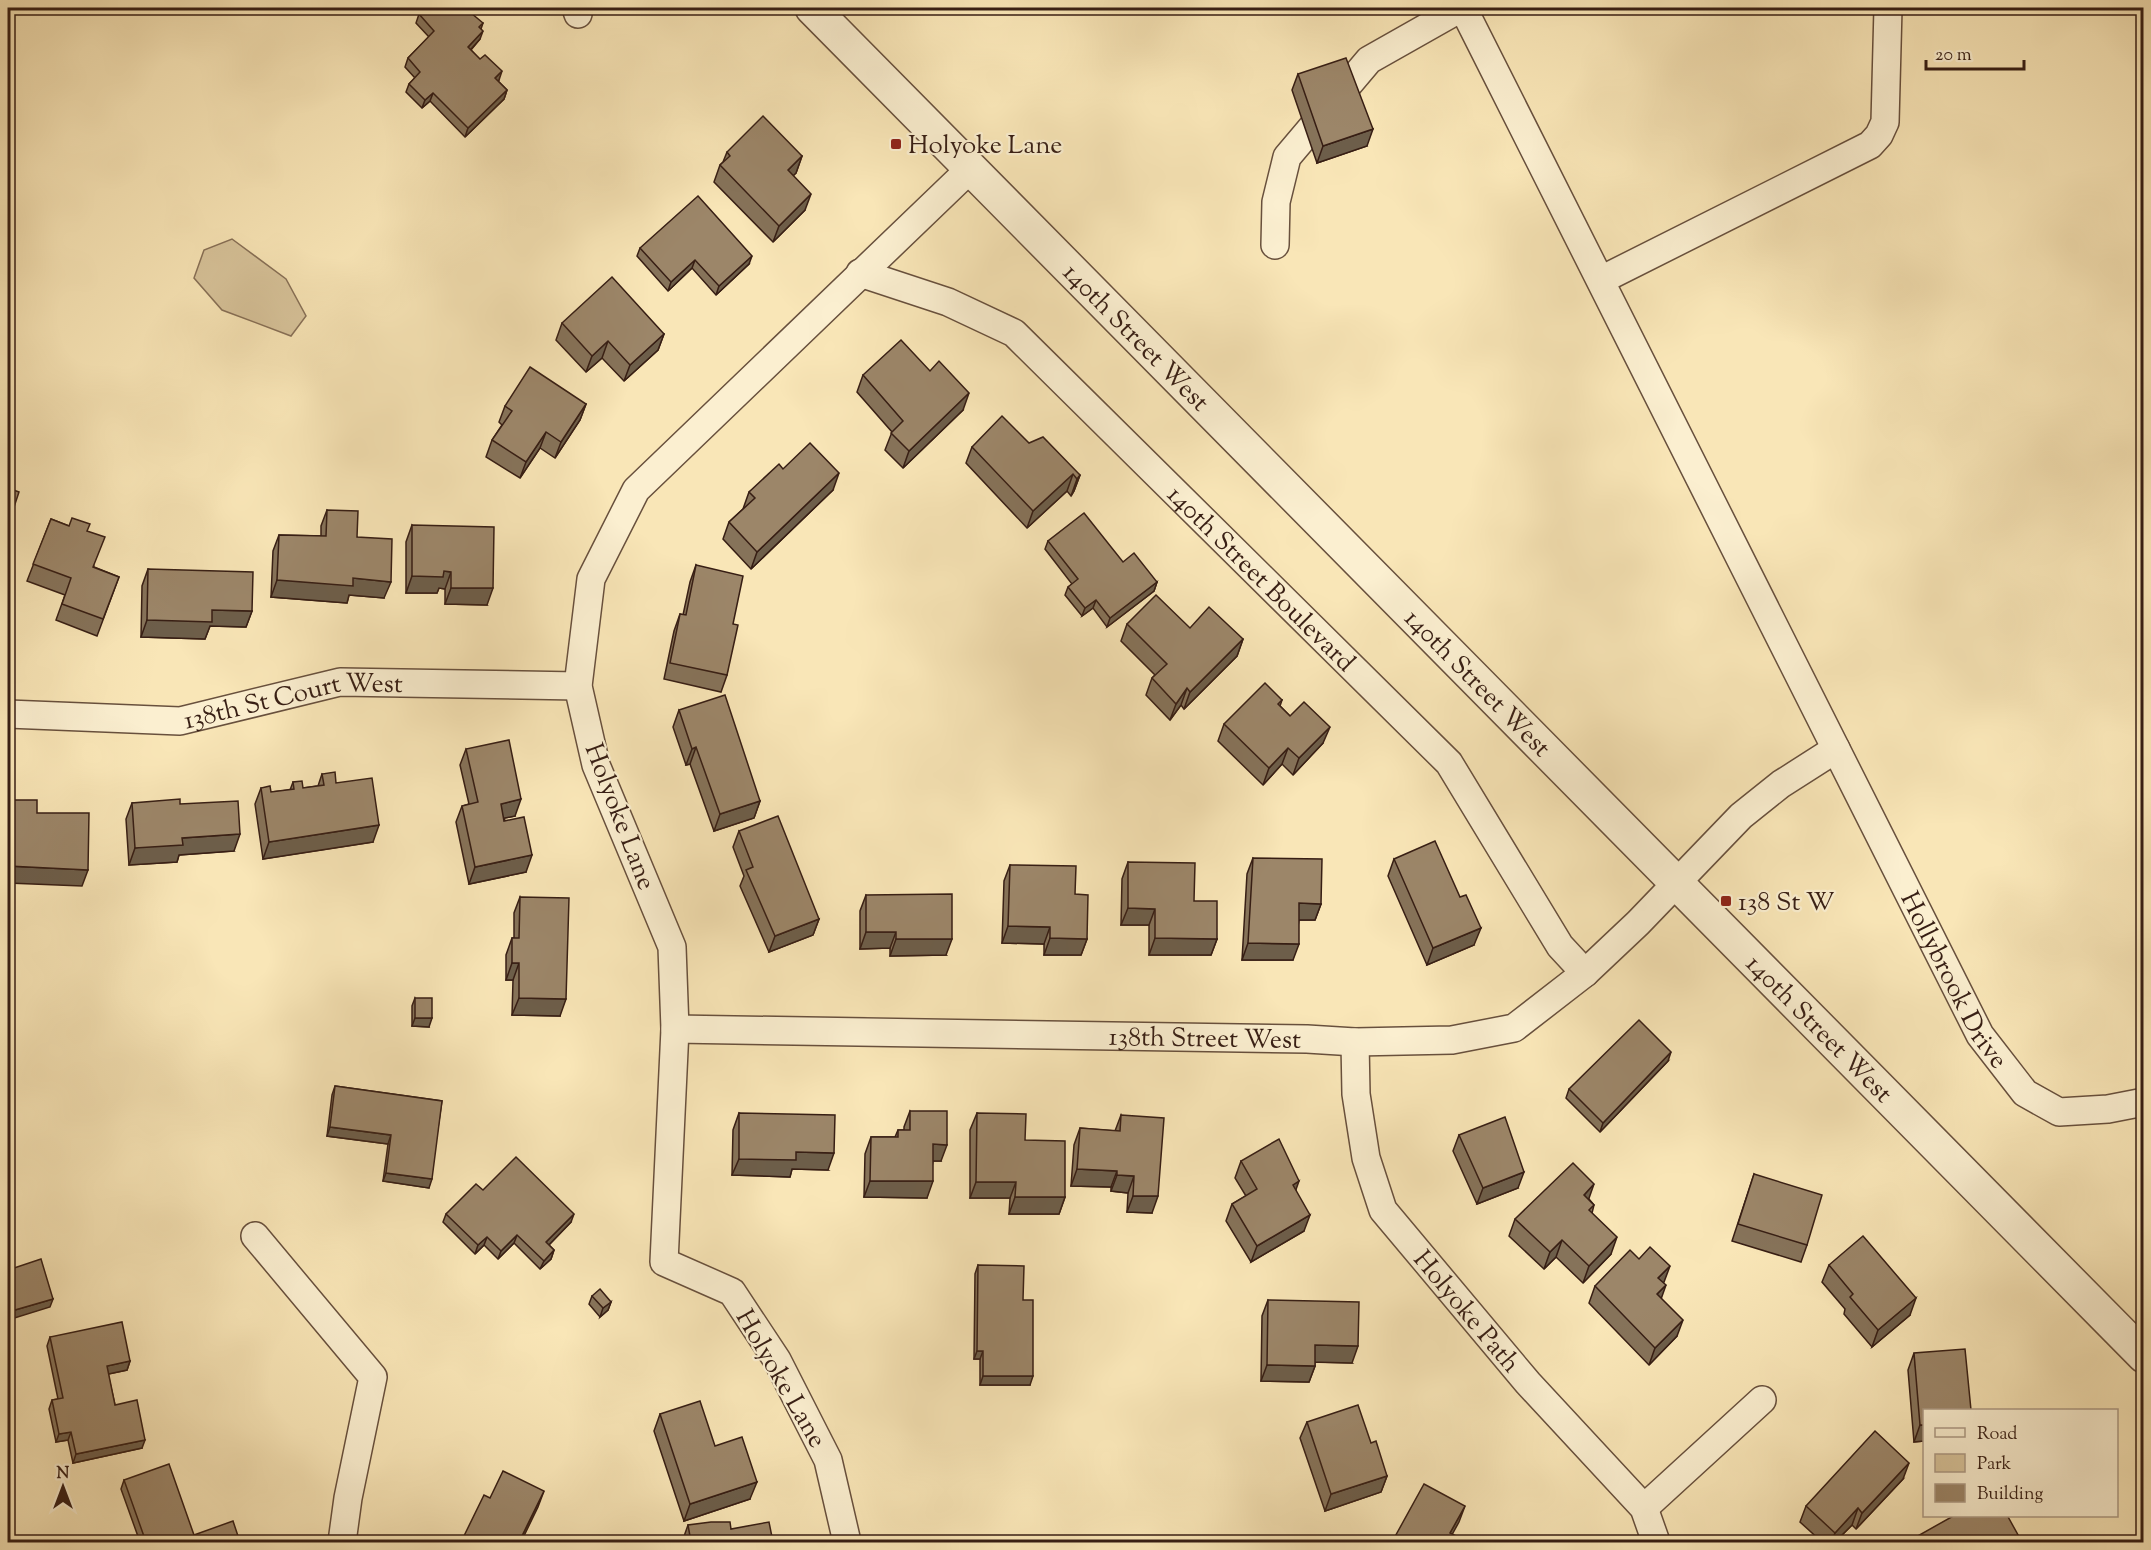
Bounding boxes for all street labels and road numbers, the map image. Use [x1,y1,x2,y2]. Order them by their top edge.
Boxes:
street label: 140th Street West [1053,256,1217,421]
street label: 140th Street Boulevard [1157,478,1363,682]
street label: 140th Street West [1395,602,1558,767]
street label: 138th St Court West [180,666,403,740]
street label: Holyoke Lane [574,738,664,896]
street label: Hollybrook Drive [1890,886,2016,1077]
street label: 140th Street West [1736,947,1900,1112]
street label: 138th Street West [1108,1020,1301,1060]
street label: Holyoke Path [1403,1243,1528,1382]
street label: Holyoke Lane [725,1303,834,1455]

